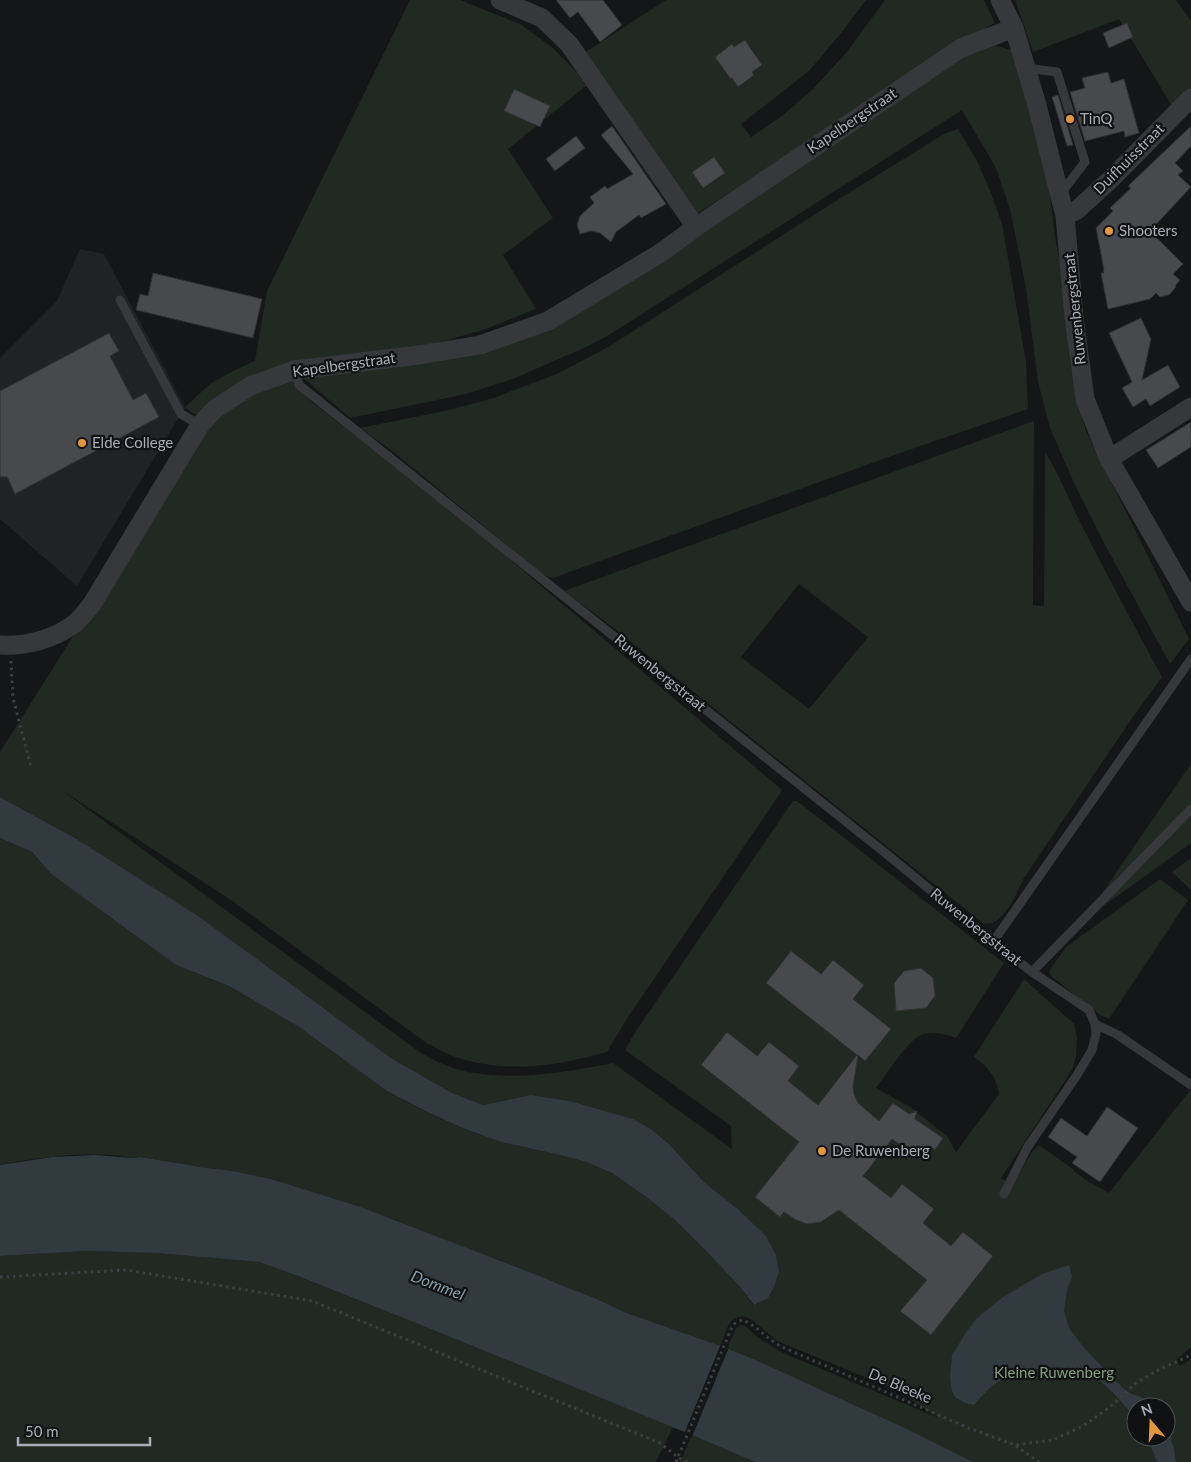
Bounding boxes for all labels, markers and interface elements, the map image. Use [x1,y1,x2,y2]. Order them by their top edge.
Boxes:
street label: Kapelbergstraat [803,83,900,157]
place label: TinQ [1080,109,1113,127]
marker: TinQ [1064,113,1076,125]
street label: Duifhuisstraat [1089,119,1168,197]
place label: Shooters [1119,221,1177,239]
marker: Shooters [1103,225,1115,237]
street label: Ruwenbergstraat [1059,252,1089,366]
street label: Kapelbergstraat [291,348,397,380]
place label: Elde College [92,433,173,451]
marker: Elde College [76,437,88,449]
street label: Ruwenbergstraat [611,630,710,715]
street label: Ruwenbergstraat [927,884,1026,969]
place label: De Ruwenberg [832,1141,930,1159]
marker: De Ruwenberg [816,1145,828,1157]
water label: Dommel [409,1266,468,1304]
park label: Kleine Ruwenberg [994,1363,1114,1381]
street label: De Bleeke [866,1364,935,1407]
north arrow [1126,1397,1176,1447]
text: N [1139,1399,1154,1419]
scale bar [18,1414,150,1446]
text: 50 m [25,1422,59,1440]

